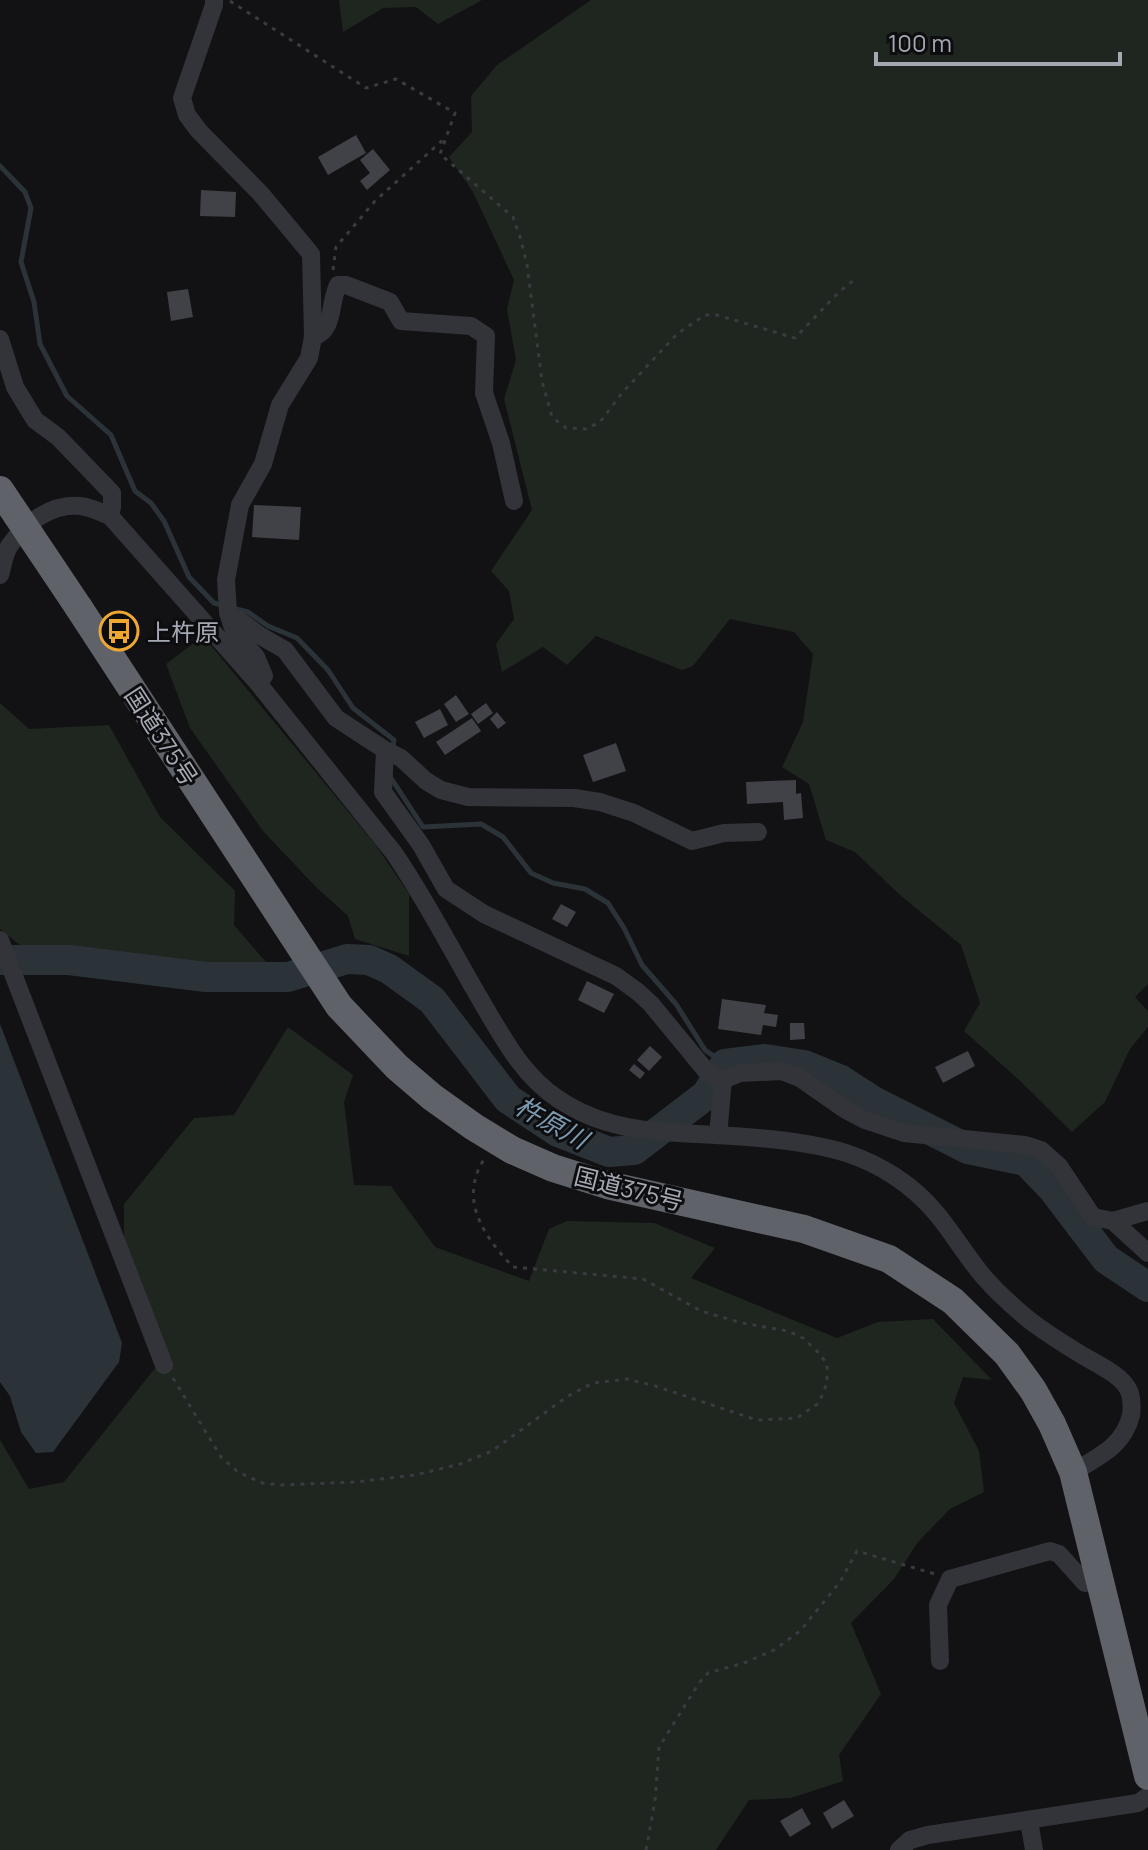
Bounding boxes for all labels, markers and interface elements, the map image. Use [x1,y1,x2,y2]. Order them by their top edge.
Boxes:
scale bar [876,16,1120,66]
text: 100 m [888,26,952,59]
bus stop icon: 上杵原 [98,610,140,652]
place label: 上杵原 [147,615,219,648]
street label: 国道375号 [118,680,206,792]
water label: 杵原川 [509,1087,597,1158]
street label: 国道375号 [571,1159,687,1217]

